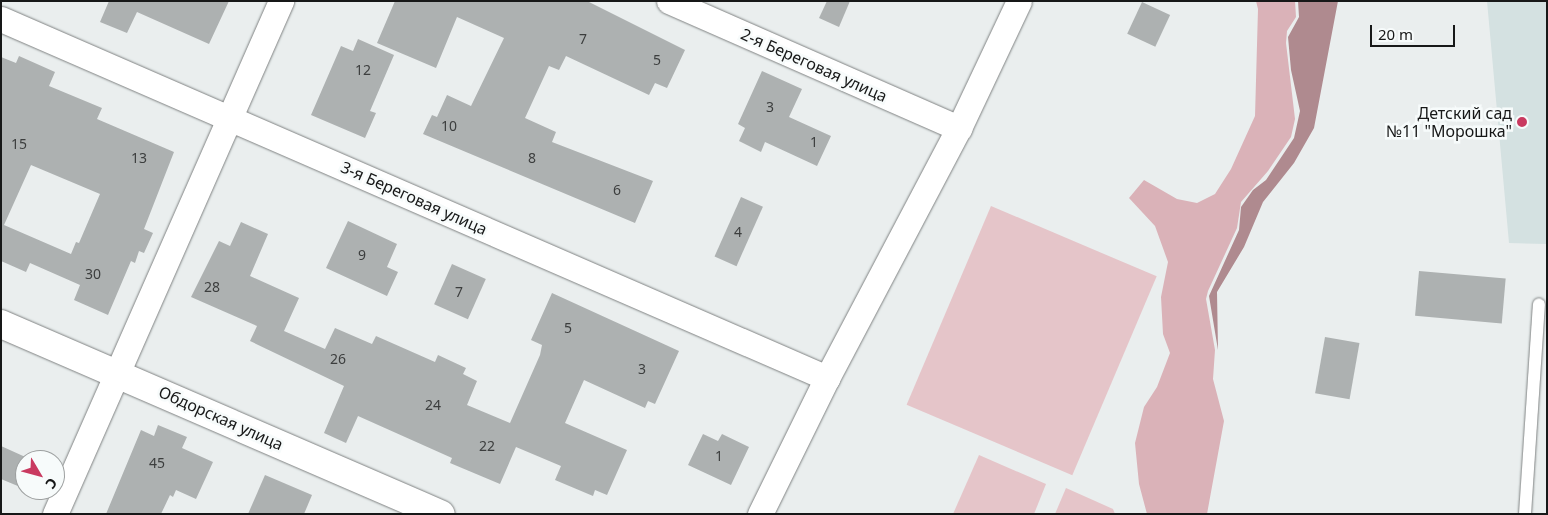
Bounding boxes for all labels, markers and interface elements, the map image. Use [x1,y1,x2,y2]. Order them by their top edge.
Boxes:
scale bar [1373,15,1458,47]
street label: 2-я Береговая улица [738,24,890,106]
text: 20 m [1378,24,1413,44]
house number: 7 [579,31,587,47]
house number: 5 [653,52,661,68]
house number: 12 [355,62,371,78]
house number: 3 [766,99,774,115]
place label: Детский сад №11 "Морошка" [1386,103,1512,141]
marker: Детский сад №11 "Морошка" [1516,116,1528,128]
house number: 10 [441,118,457,134]
house number: 1 [810,134,818,150]
house number: 15 [11,136,27,152]
house number: 13 [131,150,147,166]
house number: 8 [528,150,536,166]
street label: 3-я Береговая улица [338,157,490,239]
house number: 6 [613,182,621,198]
house number: 4 [734,224,742,240]
house number: 9 [358,247,366,263]
house number: 30 [85,266,101,282]
house number: 28 [204,279,220,295]
house number: 7 [455,284,463,300]
house number: 5 [564,320,572,336]
house number: 26 [330,351,346,367]
house number: 3 [638,361,646,377]
street label: Обдорская улица [156,382,286,454]
house number: 24 [425,397,441,413]
house number: 22 [479,438,495,454]
house number: 1 [715,448,723,464]
north arrow [15,450,65,500]
house number: 45 [149,455,165,471]
text: С [41,474,62,493]

